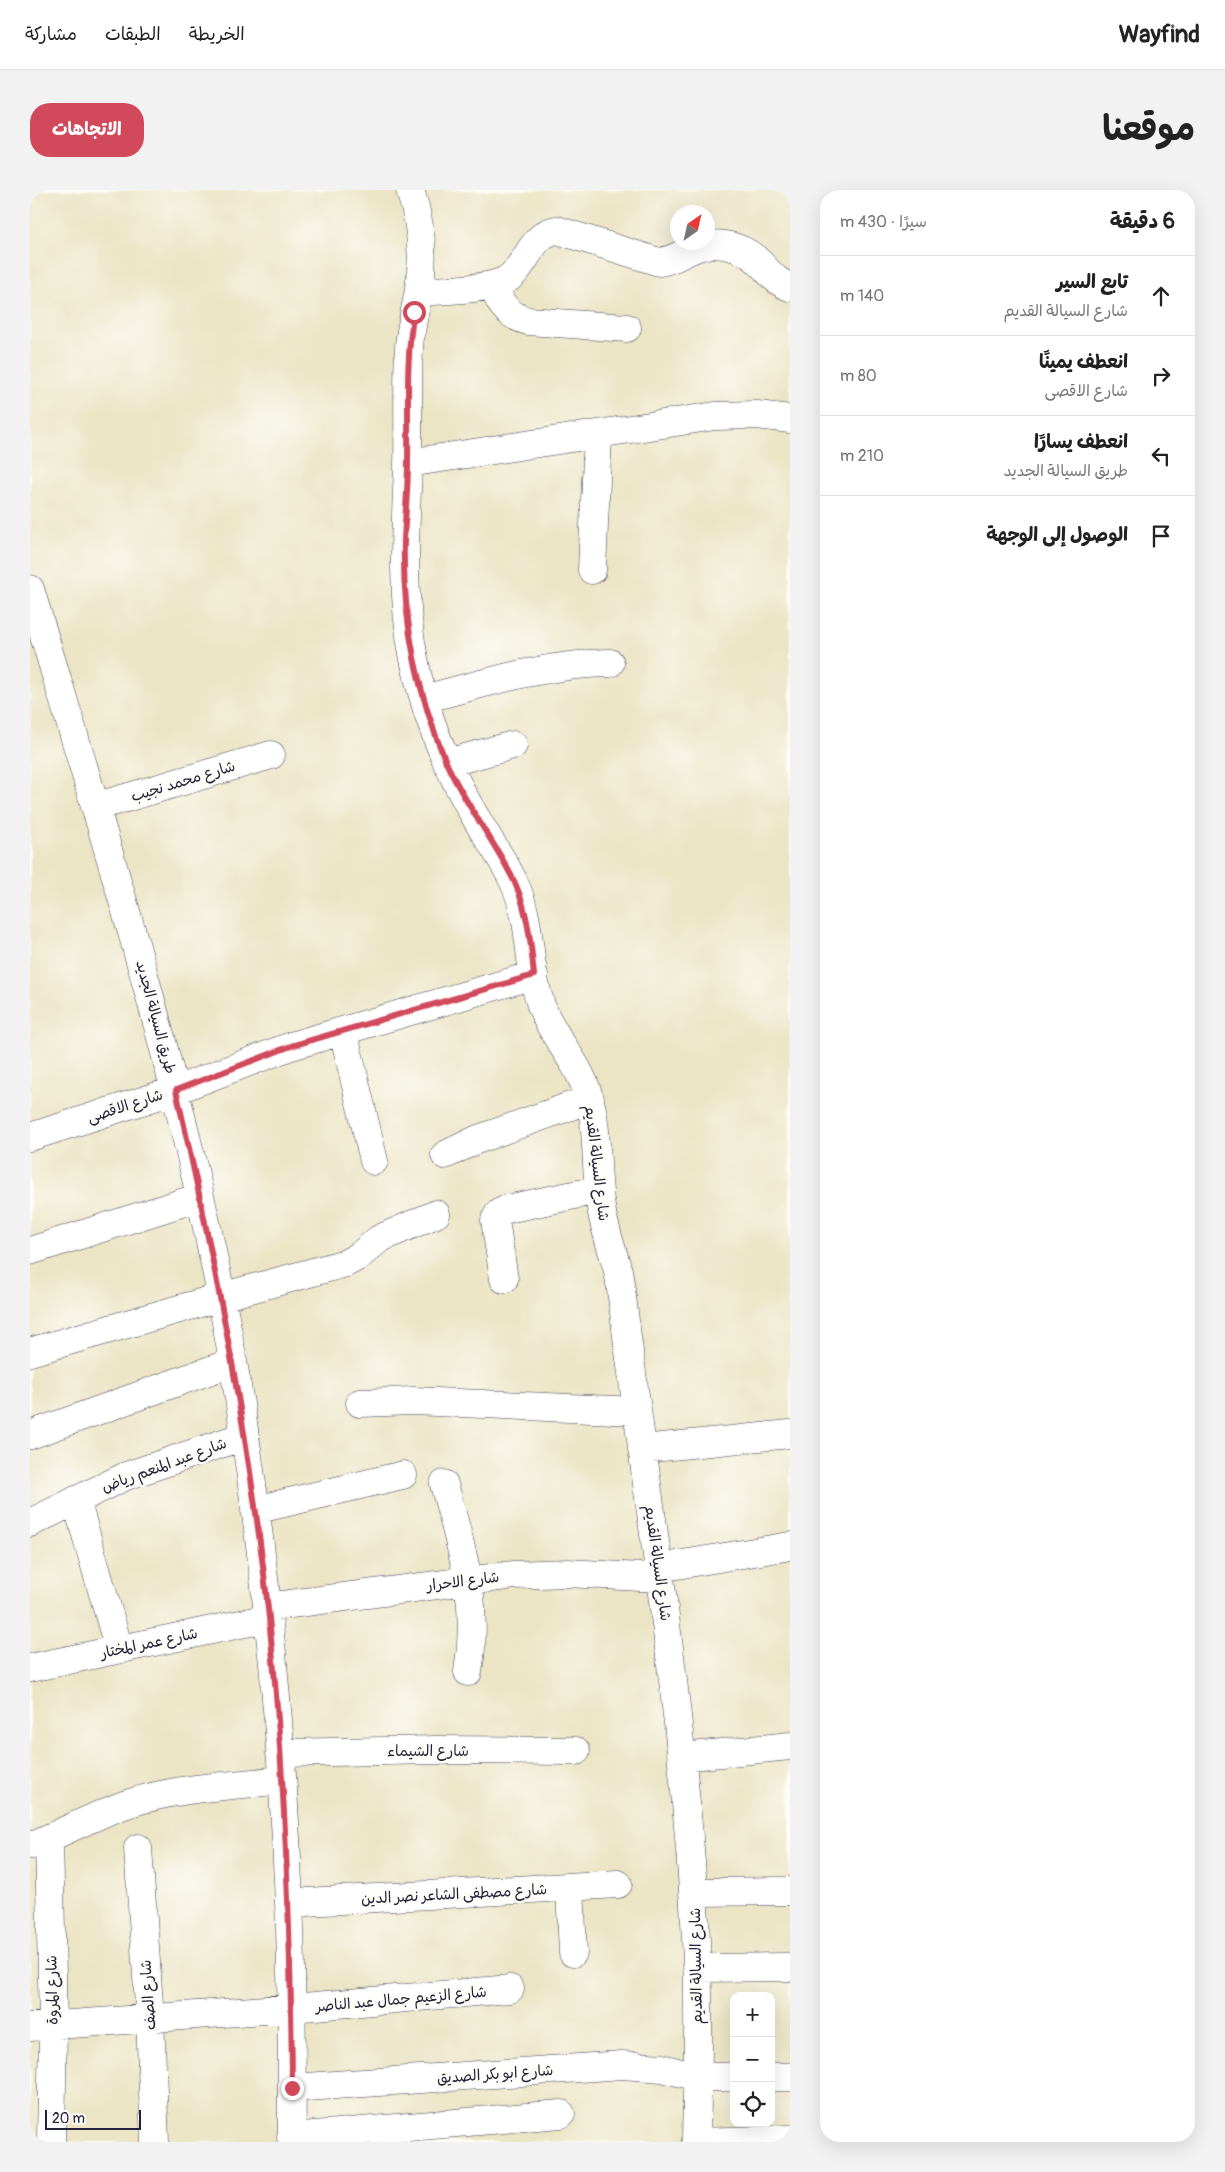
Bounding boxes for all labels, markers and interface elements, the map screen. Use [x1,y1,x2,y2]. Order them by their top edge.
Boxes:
text: Wayfind [1119,20,1200,49]
text: مشاركة [25,23,77,46]
text: الطبقات [105,23,161,46]
text: الخريطة [189,23,245,46]
button: الاتجاهات [30,103,144,157]
text: موقعنا [1102,107,1195,151]
north arrow [670,205,715,250]
text: 6 دقيقة [1110,208,1175,235]
text: سيرًا · 430 m [840,212,927,232]
text: تابع السير [1056,270,1128,294]
icon: ahead [1147,282,1175,310]
text: 140 m [840,286,884,306]
route start [403,301,426,324]
text: شارع السيالة القديم [1003,301,1128,321]
text: انعطف يمينًا [1039,350,1128,374]
icon: right [1147,362,1175,390]
text: 80 m [840,366,877,386]
text: شارع الاقصى [1044,381,1128,401]
text: انعطف يسارًا [1034,430,1128,454]
icon: left [1147,442,1175,470]
text: 210 m [840,446,884,466]
text: طريق السيالة الجديد [1003,461,1128,481]
icon: arrive [1147,522,1175,550]
text: الوصول إلى الوجهة [986,523,1128,547]
street label: شارع محمد نجيب [129,757,238,806]
street label: طريق السيالة الجديد [131,958,180,1076]
street label: شارع الاقصى [85,1085,165,1128]
street label: شارع السيالة القديم [579,1104,613,1222]
street label: شارع عبد المنعم رياض [99,1434,230,1499]
street label: شارع السيالة القديم [639,1504,675,1622]
street label: شارع الاحرار [425,1568,500,1596]
street label: شارع عمر المختار [98,1624,199,1663]
street label: شارع الشيماء [387,1742,469,1761]
street label: شارع مصطفى الشاعر نصر الدين [361,1880,547,1909]
street label: شارع السيالة القديم [686,1907,708,2025]
street label: شارع المروة [42,1955,63,2025]
street label: شارع الصف [137,1959,160,2031]
street label: شارع الزعيم جمال عبد الناصر [314,1983,487,2018]
map controls [730,1992,775,2127]
button: + [730,1992,775,2037]
button: − [730,2037,775,2082]
street label: شارع ابو بكر الصديق [436,2061,554,2088]
route end [281,2077,304,2100]
button: locate [730,2082,775,2127]
scale bar [45,2107,141,2130]
text: 20 m [52,2110,85,2127]

